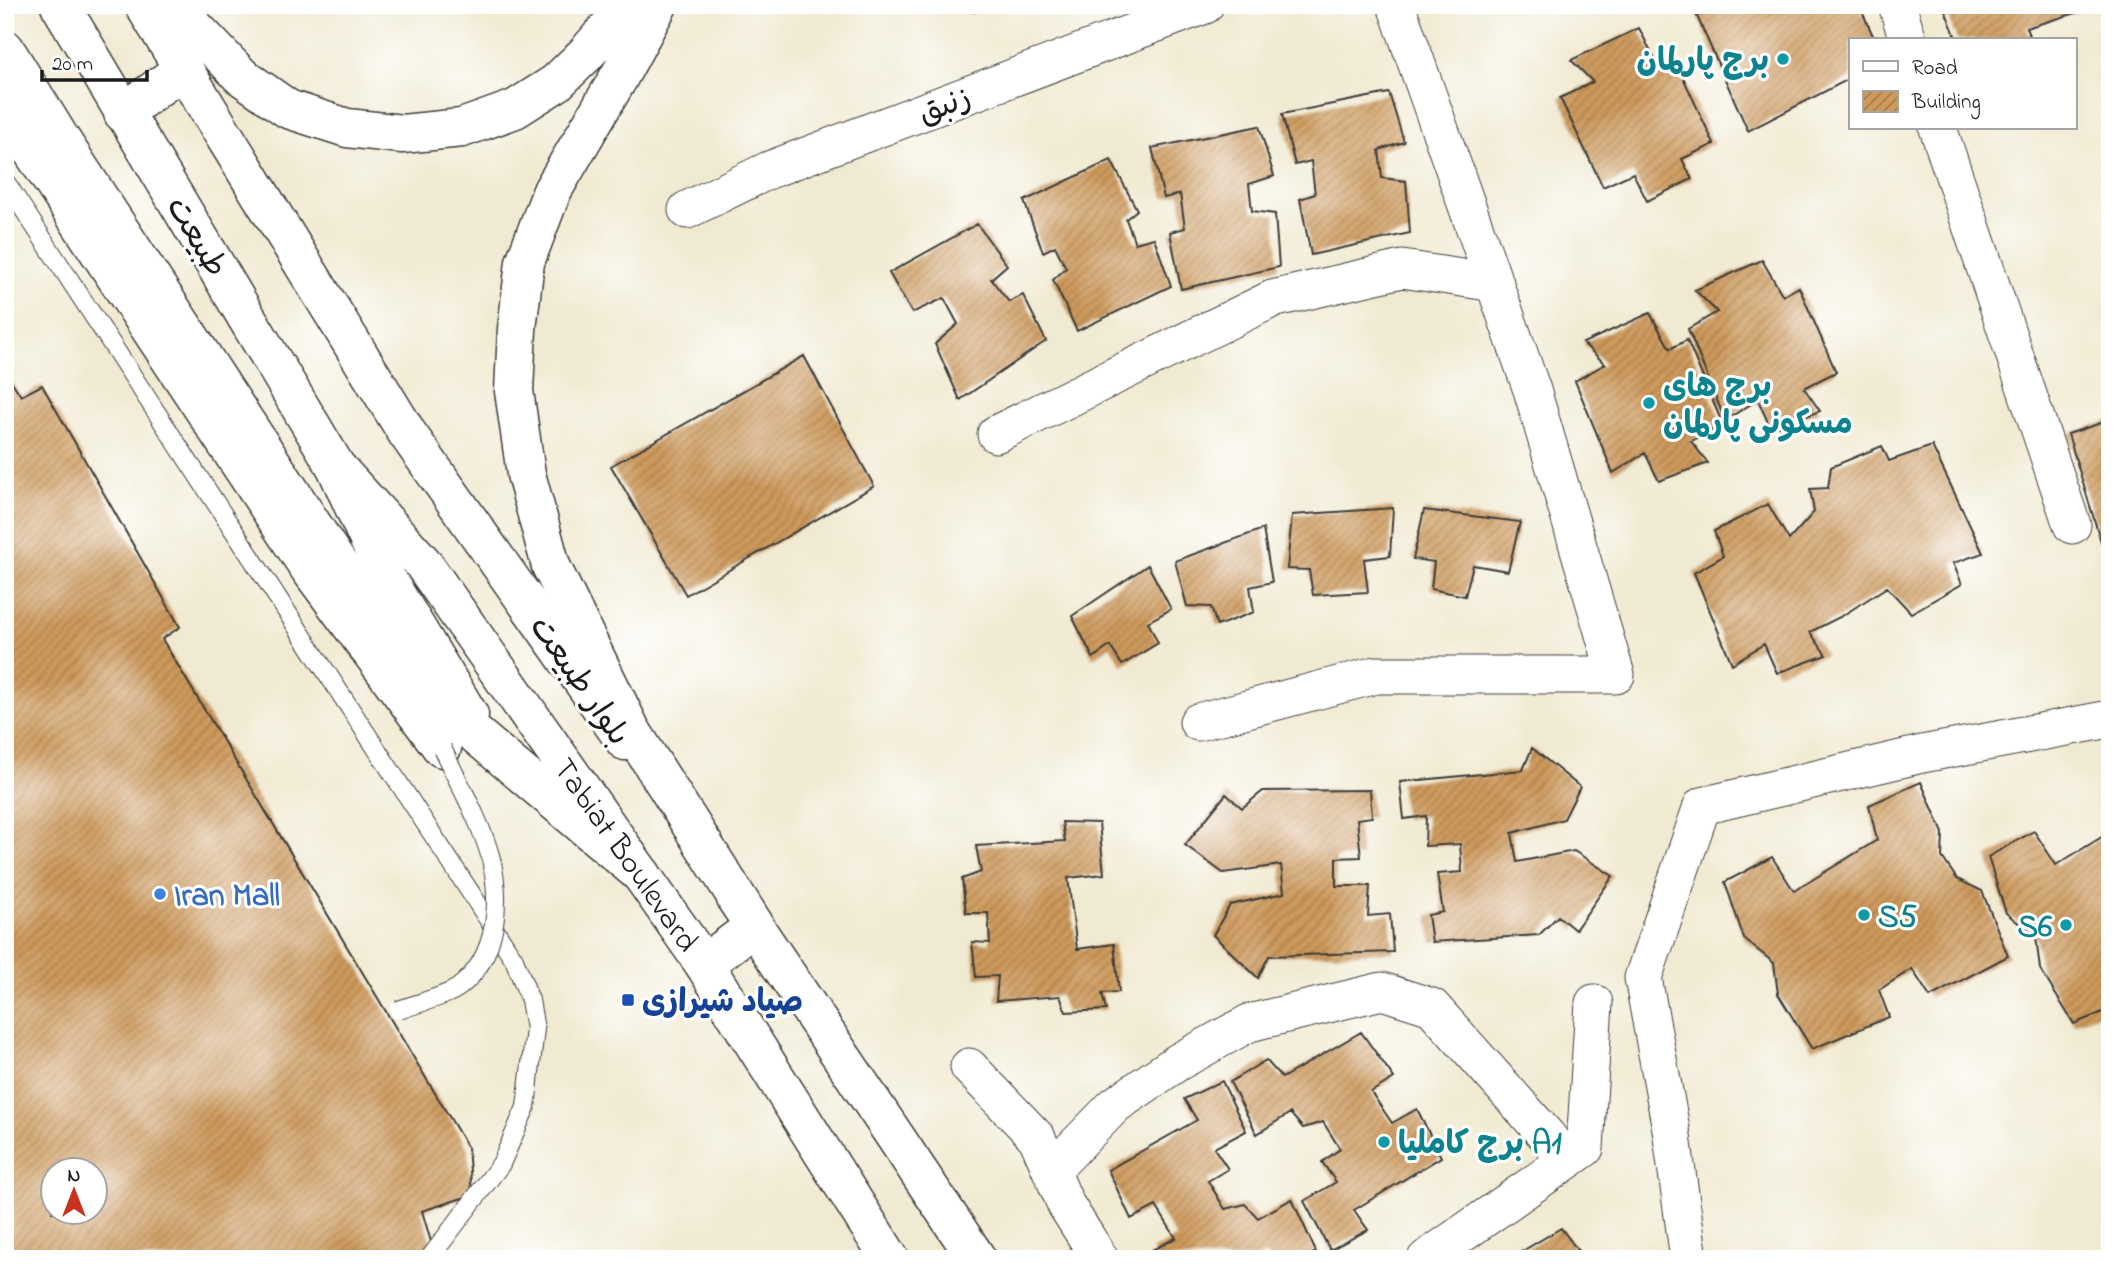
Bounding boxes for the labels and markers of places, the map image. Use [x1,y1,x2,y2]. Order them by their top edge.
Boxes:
place label: برج پارلمان [1636,39,1769,86]
marker: برج پارلمان [1775,51,1791,67]
place label: برج های مسکونی پارلمان [1663,365,1853,449]
marker: برج های مسکونی پارلمان [1641,395,1657,411]
place label: Iran Mall [174,874,280,921]
marker: Iran Mall [152,886,168,902]
place label: S5 [1878,895,1917,942]
place label: S6 [2017,905,2052,952]
marker: S5 [1856,907,1872,923]
marker: S6 [2058,917,2074,933]
place label: صیاد شیرازی [642,980,803,1027]
marker: صیاد شیرازی [620,992,636,1008]
place label: برج کاملیا A1 [1398,1122,1562,1169]
marker: برج کاملیا A1 [1376,1134,1392,1150]

